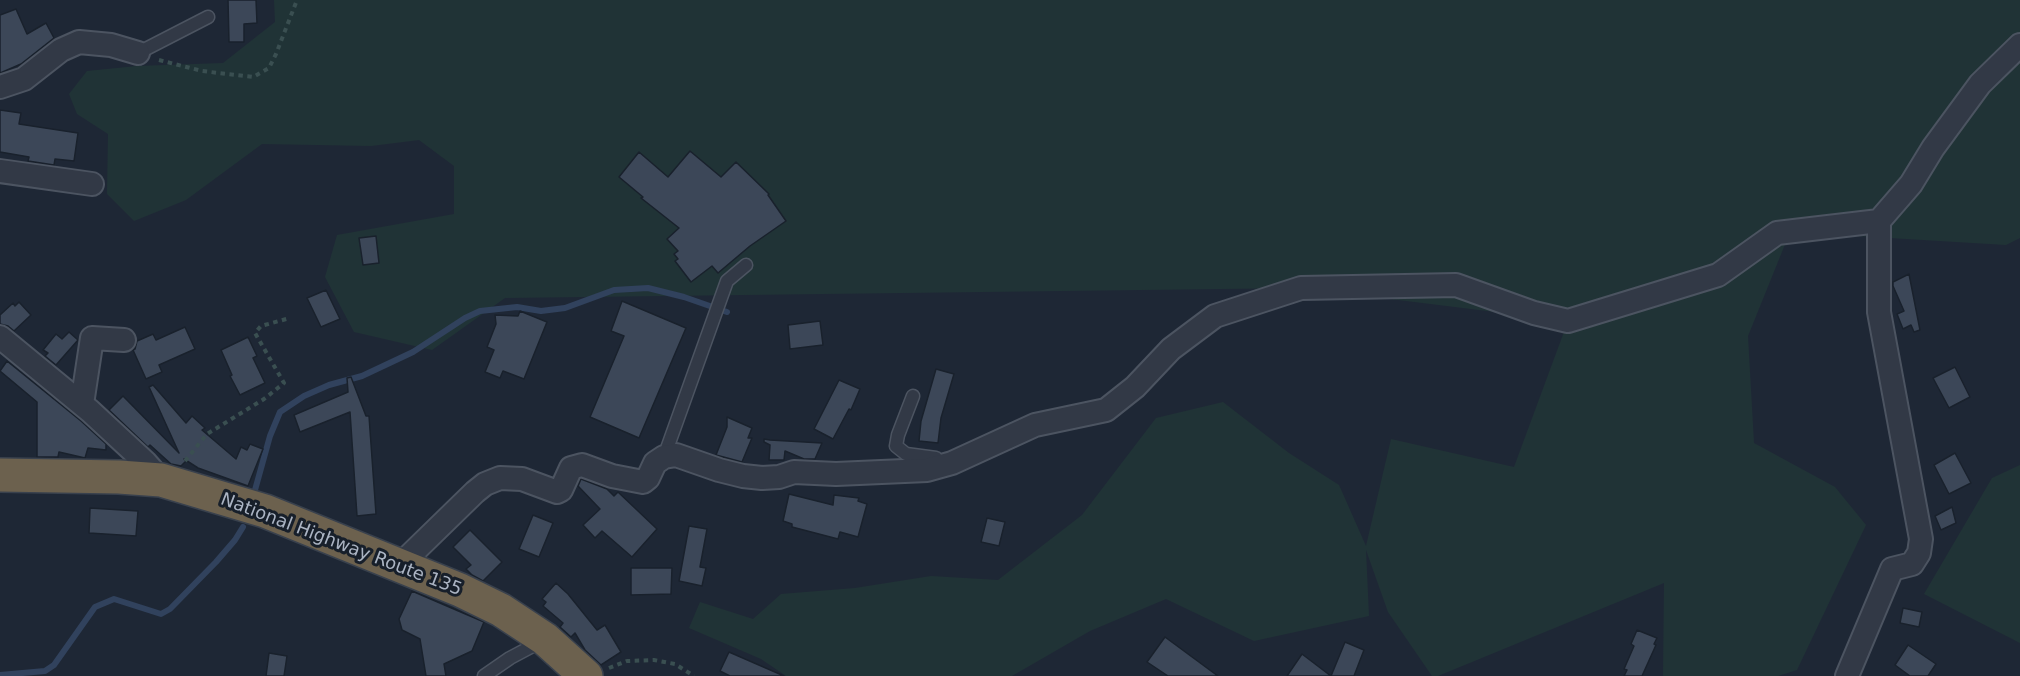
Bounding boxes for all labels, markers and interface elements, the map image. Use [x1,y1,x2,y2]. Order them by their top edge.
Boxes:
street label: National Highway Route 135 [217,489,465,601]

